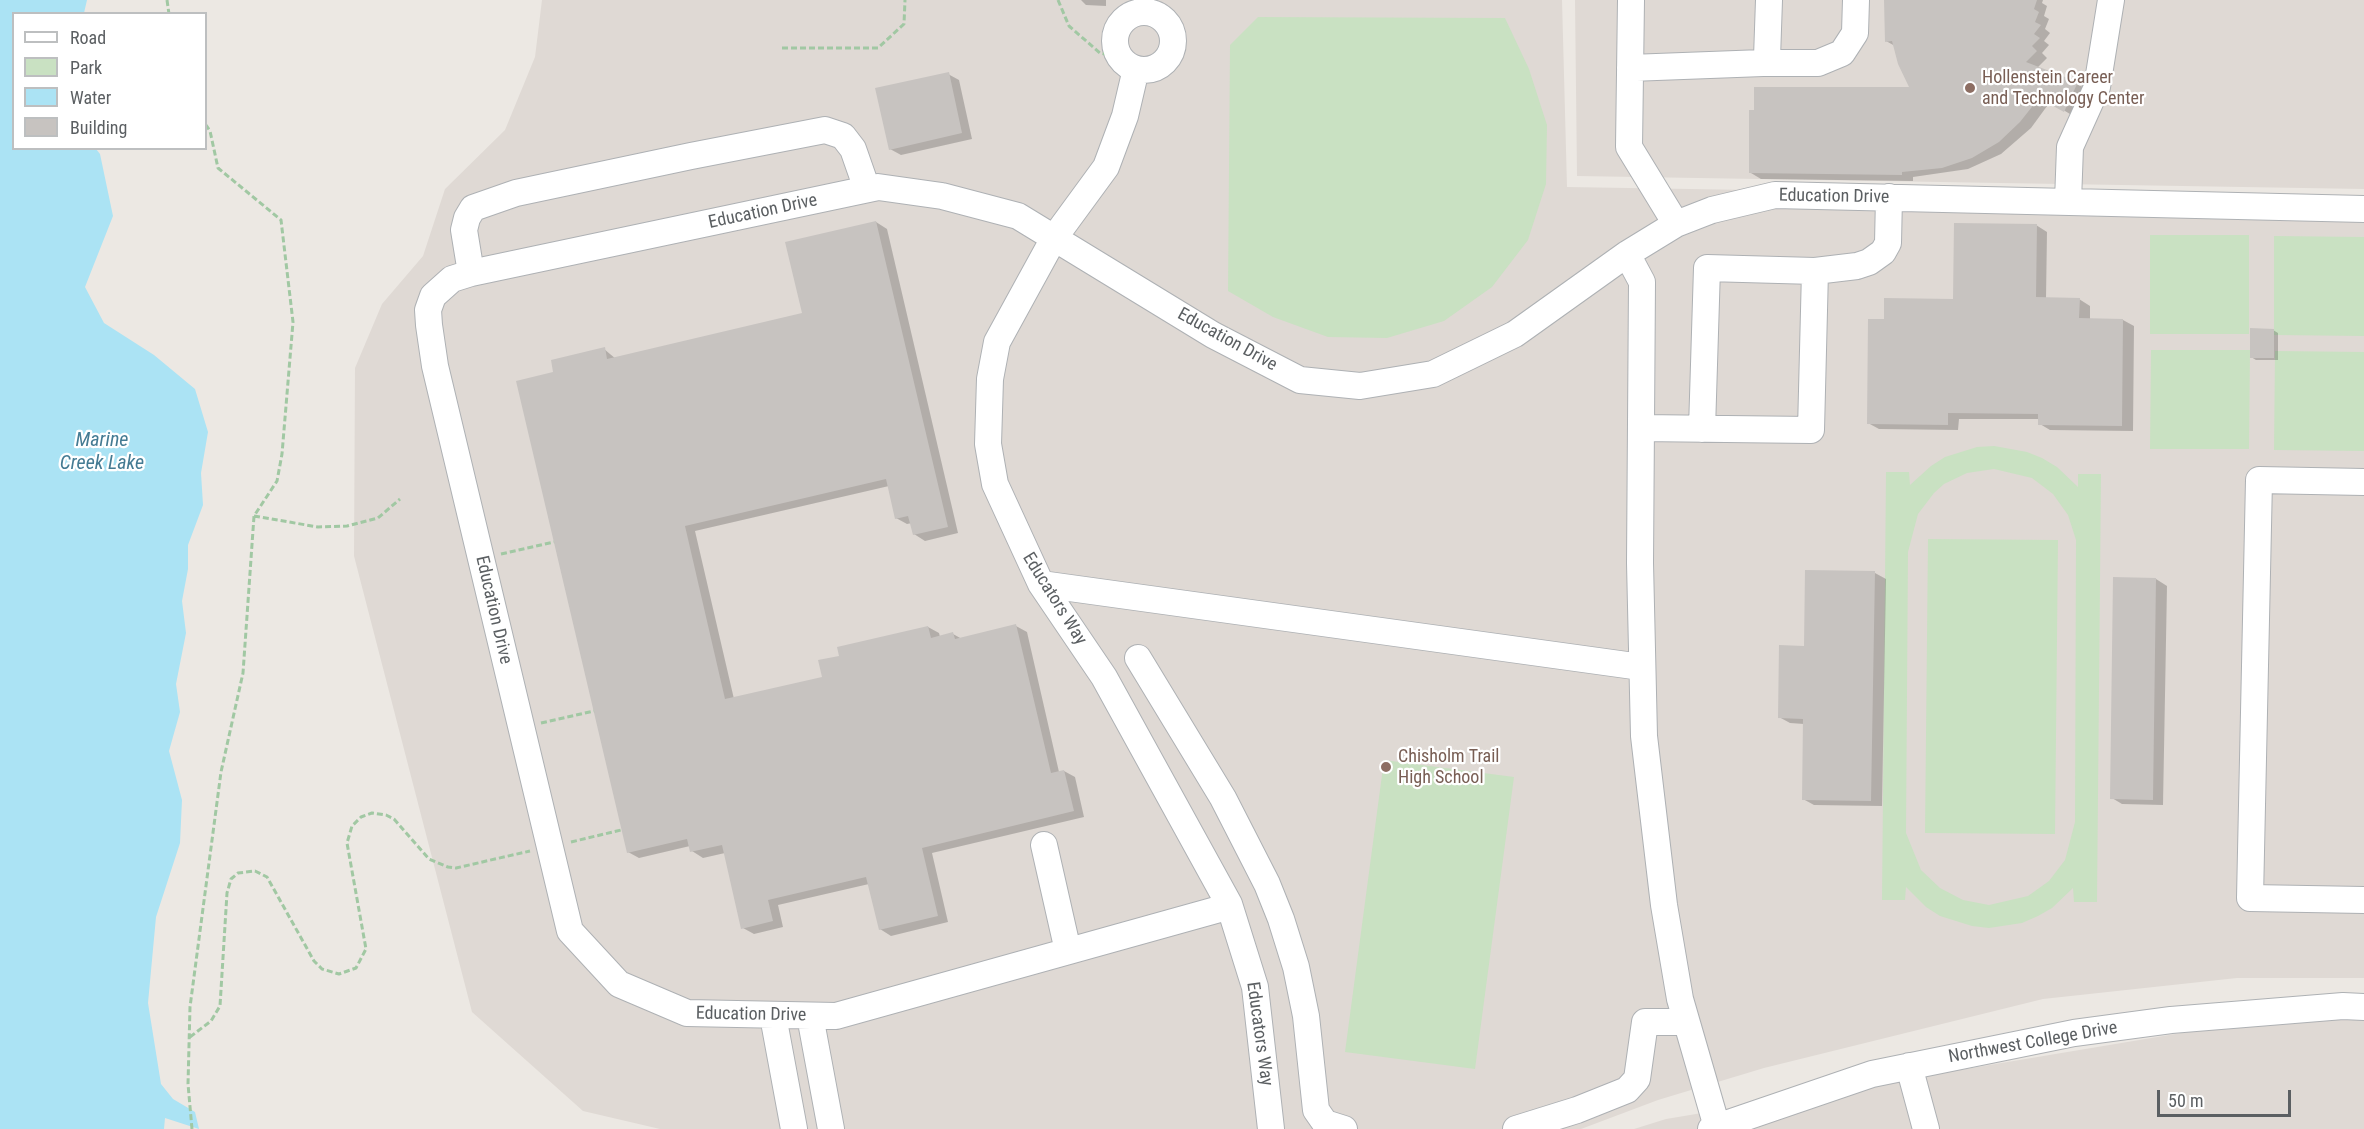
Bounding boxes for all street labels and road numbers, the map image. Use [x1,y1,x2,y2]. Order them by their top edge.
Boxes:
street label: Education Drive [1779,185,1889,209]
street label: Education Drive [707,190,819,234]
street label: Education Drive [1173,304,1281,376]
street label: Educators Way [1017,549,1091,649]
street label: Education Drive [470,554,516,666]
street label: Educators Way [1241,981,1277,1087]
street label: Education Drive [696,1003,806,1027]
street label: Northwest College Drive [1947,1017,2119,1069]

